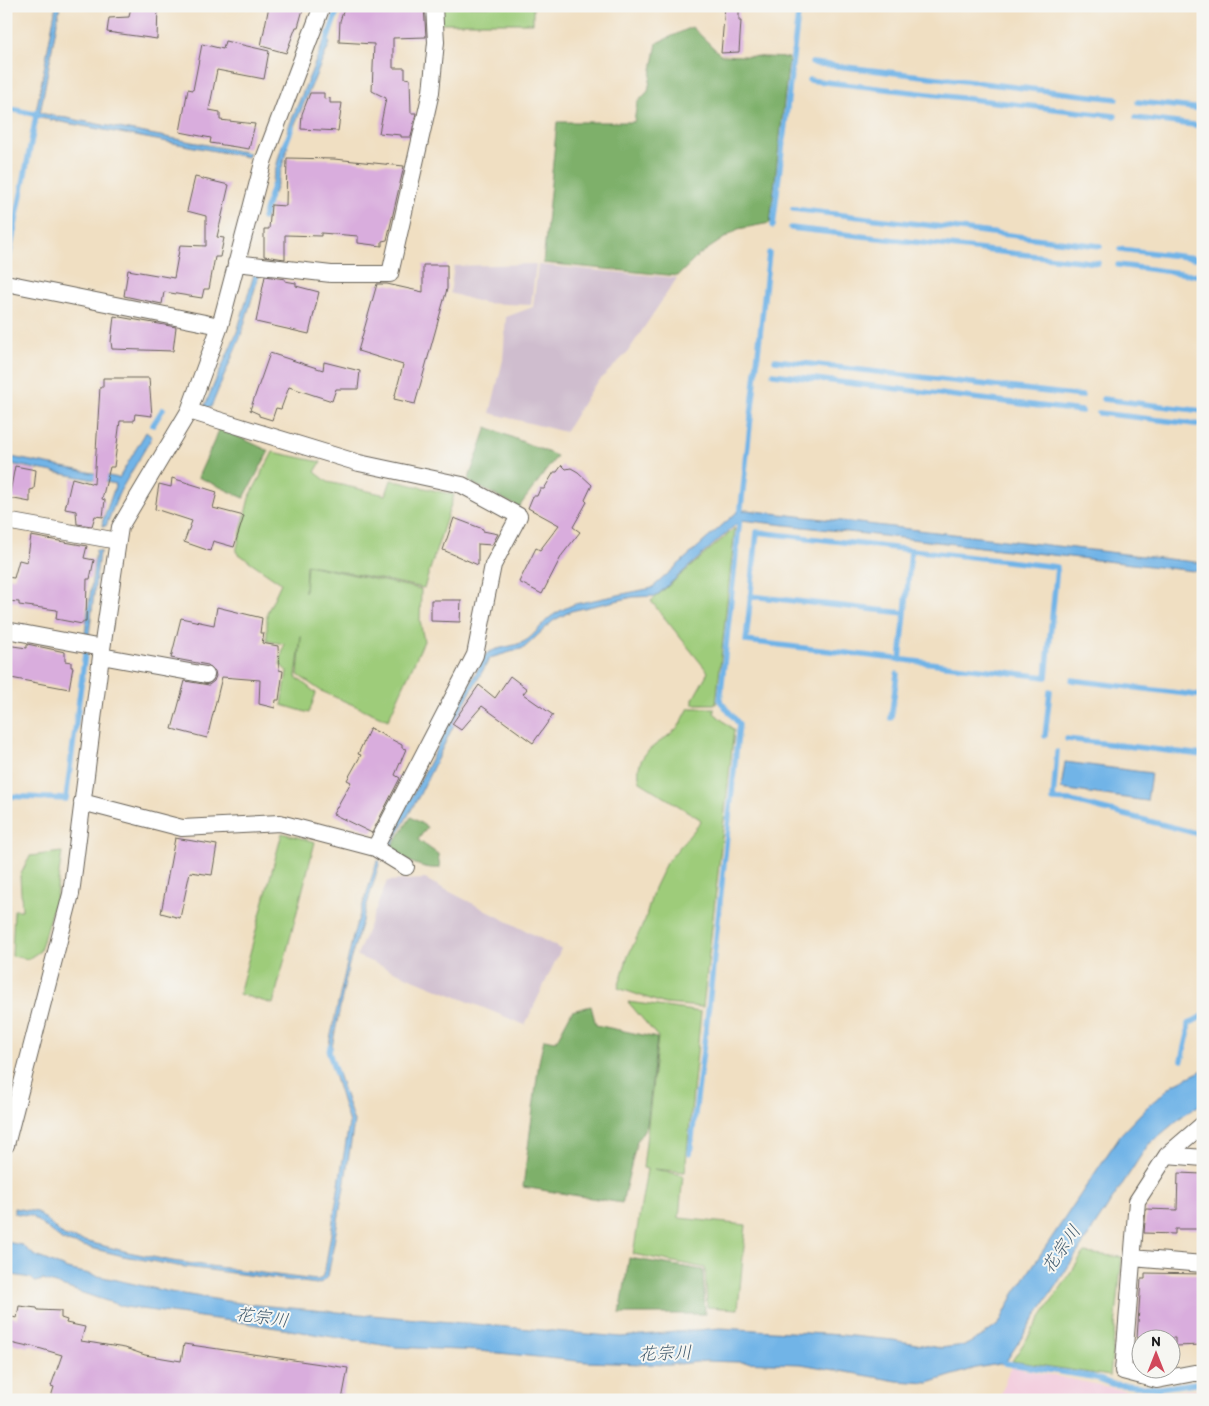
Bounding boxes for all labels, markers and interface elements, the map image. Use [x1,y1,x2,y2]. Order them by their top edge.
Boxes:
water label: 花宗川 [1037,1221,1085,1277]
water label: 花宗川 [234,1302,290,1332]
north arrow [1132,1328,1182,1378]
text: N [1151,1333,1161,1350]
water label: 花宗川 [638,1341,692,1365]

